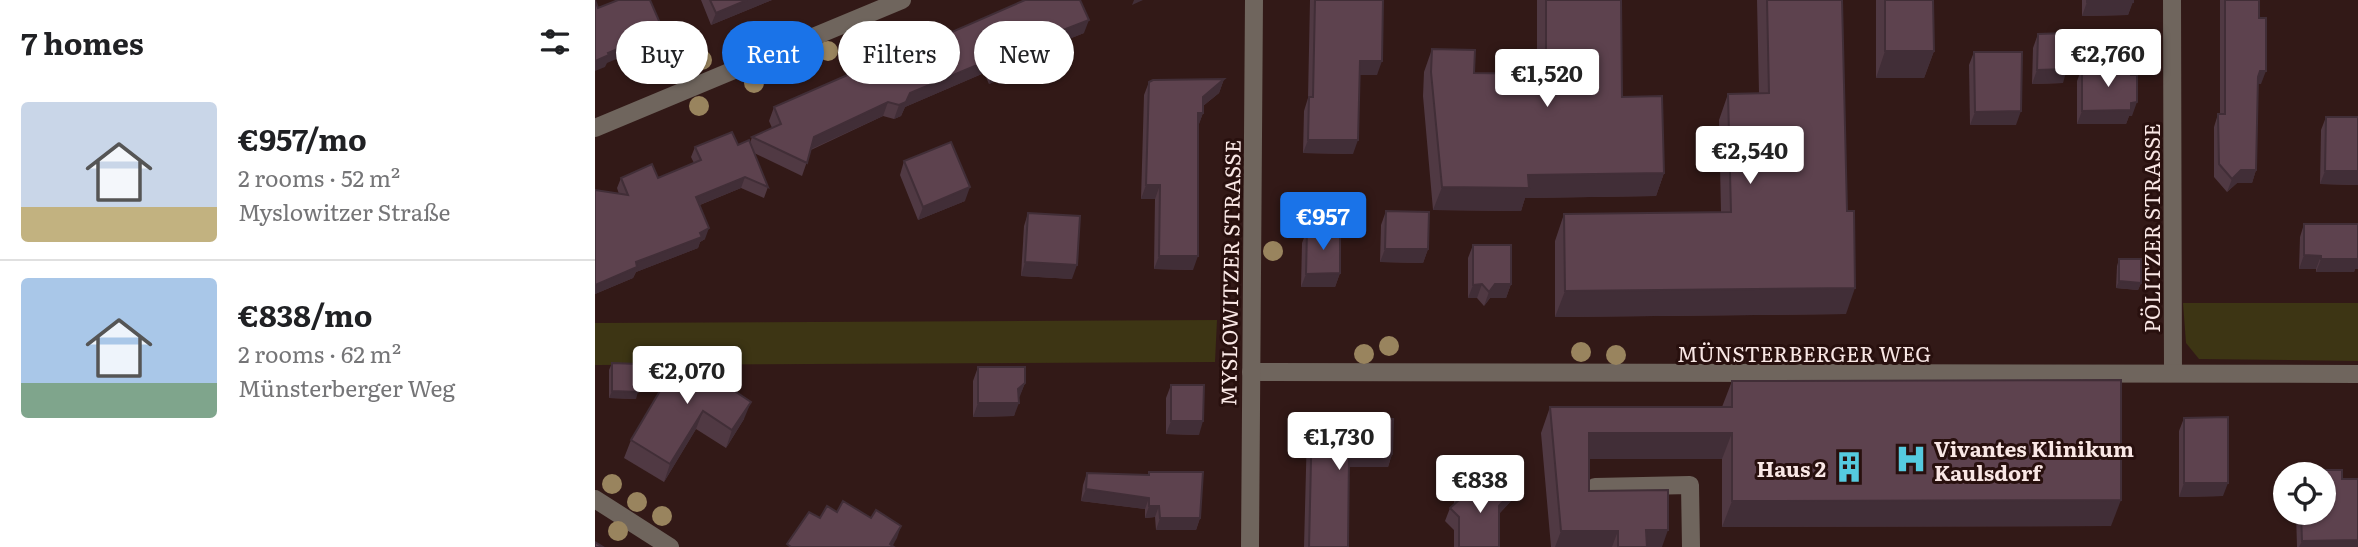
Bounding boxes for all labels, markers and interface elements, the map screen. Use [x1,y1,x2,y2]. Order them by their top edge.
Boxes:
text: 7 homes [21,20,144,64]
chip: Buy [616,21,708,84]
chip: Rent [722,21,824,84]
chip: Filters [838,21,960,84]
chip: New [974,21,1074,84]
icon: filters [536,23,574,61]
pin: €2,760 [2051,29,2165,89]
text: €2,760 [2071,35,2145,69]
pin: €1,520 [1490,50,1604,109]
text: €1,520 [1511,55,1583,89]
text: €957/mo [238,116,367,160]
street label: PÖLITZER STRASSE [2135,123,2166,333]
pin: €2,540 [1693,127,1807,186]
icon: home [77,130,161,214]
text: €2,540 [1712,132,1788,166]
street label: MYSLOWITZER STRASSE [1211,140,1247,406]
text: 2 rooms · 52 m² [238,160,400,194]
pin: €957 [1282,192,1364,252]
text: Myslowitzer Straße [238,194,451,228]
text: €957 [1296,198,1350,232]
text: €838/mo [238,292,372,336]
icon: home [77,306,161,390]
text: 2 rooms · 62 m² [238,336,401,370]
street label: MÜNSTERBERGER WEG [1677,337,1931,368]
pin: €2,070 [630,346,744,406]
text: €2,070 [649,352,725,386]
text: Münsterberger Weg [238,370,455,404]
pin: €1,730 [1282,412,1396,472]
text: €1,730 [1304,418,1374,452]
place label: Vivantes Klinikum Kaulsdorf [1934,432,2134,487]
hospital icon: Vivantes Klinikum Kaulsdorf [1894,442,1928,476]
building icon: Haus 2 [1832,450,1866,484]
place label: Haus 2 [1757,452,1826,483]
pin: €838 [1439,456,1521,515]
text: €838 [1452,461,1508,495]
map controls [2273,462,2336,525]
button: locate [2273,462,2336,525]

